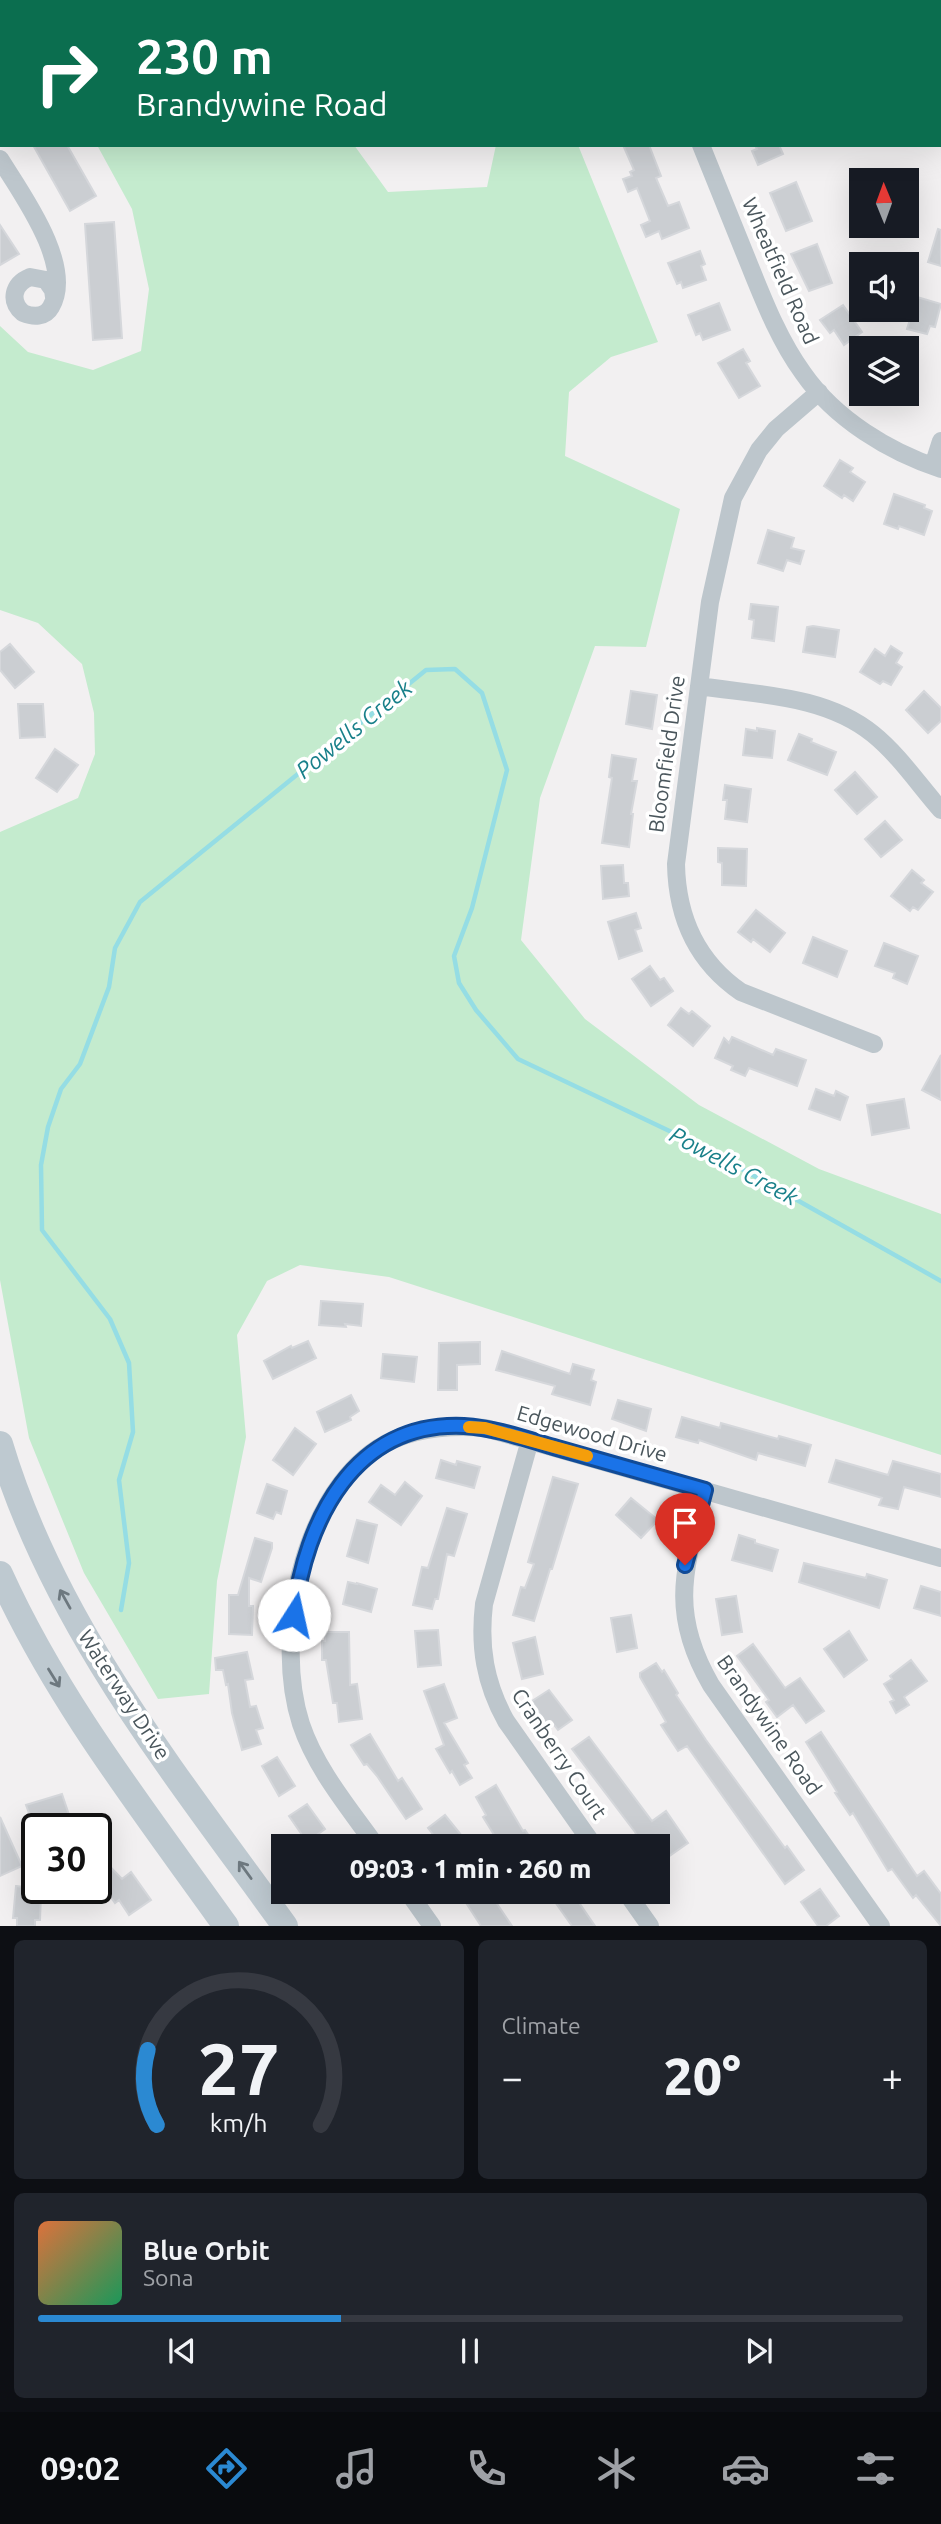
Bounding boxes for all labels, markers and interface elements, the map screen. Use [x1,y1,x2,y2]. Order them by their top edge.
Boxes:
icon: right [21,28,112,119]
text: 230 m [136,28,273,83]
text: Brandywine Road [136,86,387,122]
north arrow [849,168,919,238]
map controls [849,168,919,406]
street label: Wheatfield Road [738,194,824,348]
button: sound [849,252,919,322]
button: layers [849,336,919,406]
water label: Powells Creek [291,674,417,783]
street label: Bloomfield Drive [643,674,689,834]
water label: Powells Creek [666,1121,803,1210]
street label: Edgewood Drive [514,1400,670,1466]
pin [655,1493,715,1565]
icon: arrive [666,1504,704,1542]
position arrow [257,1578,331,1652]
one-way arrow [58,1590,72,1610]
street label: Waterway Drive [74,1625,176,1764]
street label: Brandywine Road [713,1650,827,1799]
one-way arrow [47,1668,61,1688]
street label: Cranberry Court [507,1684,612,1823]
speed limit sign: 30 [21,1813,112,1904]
text: 09:03 · 1 min · 260 m [350,1854,591,1883]
one-way arrow [238,1861,252,1880]
text: Climate [502,2013,581,2038]
text: 27 [198,2028,280,2110]
text: 20° [663,2047,741,2105]
text: − [502,2056,523,2098]
text: + [882,2056,903,2098]
text: km/h [210,2109,268,2137]
text: Blue Orbit [143,2236,270,2265]
text: Sona [143,2265,193,2290]
icon: previous [163,2332,201,2370]
icon: pause [451,2332,489,2370]
icon: next [740,2332,778,2370]
icon: directions [202,2444,251,2493]
icon: music [332,2444,381,2493]
icon: phone [462,2444,511,2493]
icon: climate [592,2444,641,2493]
icon: car [721,2444,770,2493]
icon: filters [851,2444,900,2493]
text: 09:02 [40,2450,121,2486]

